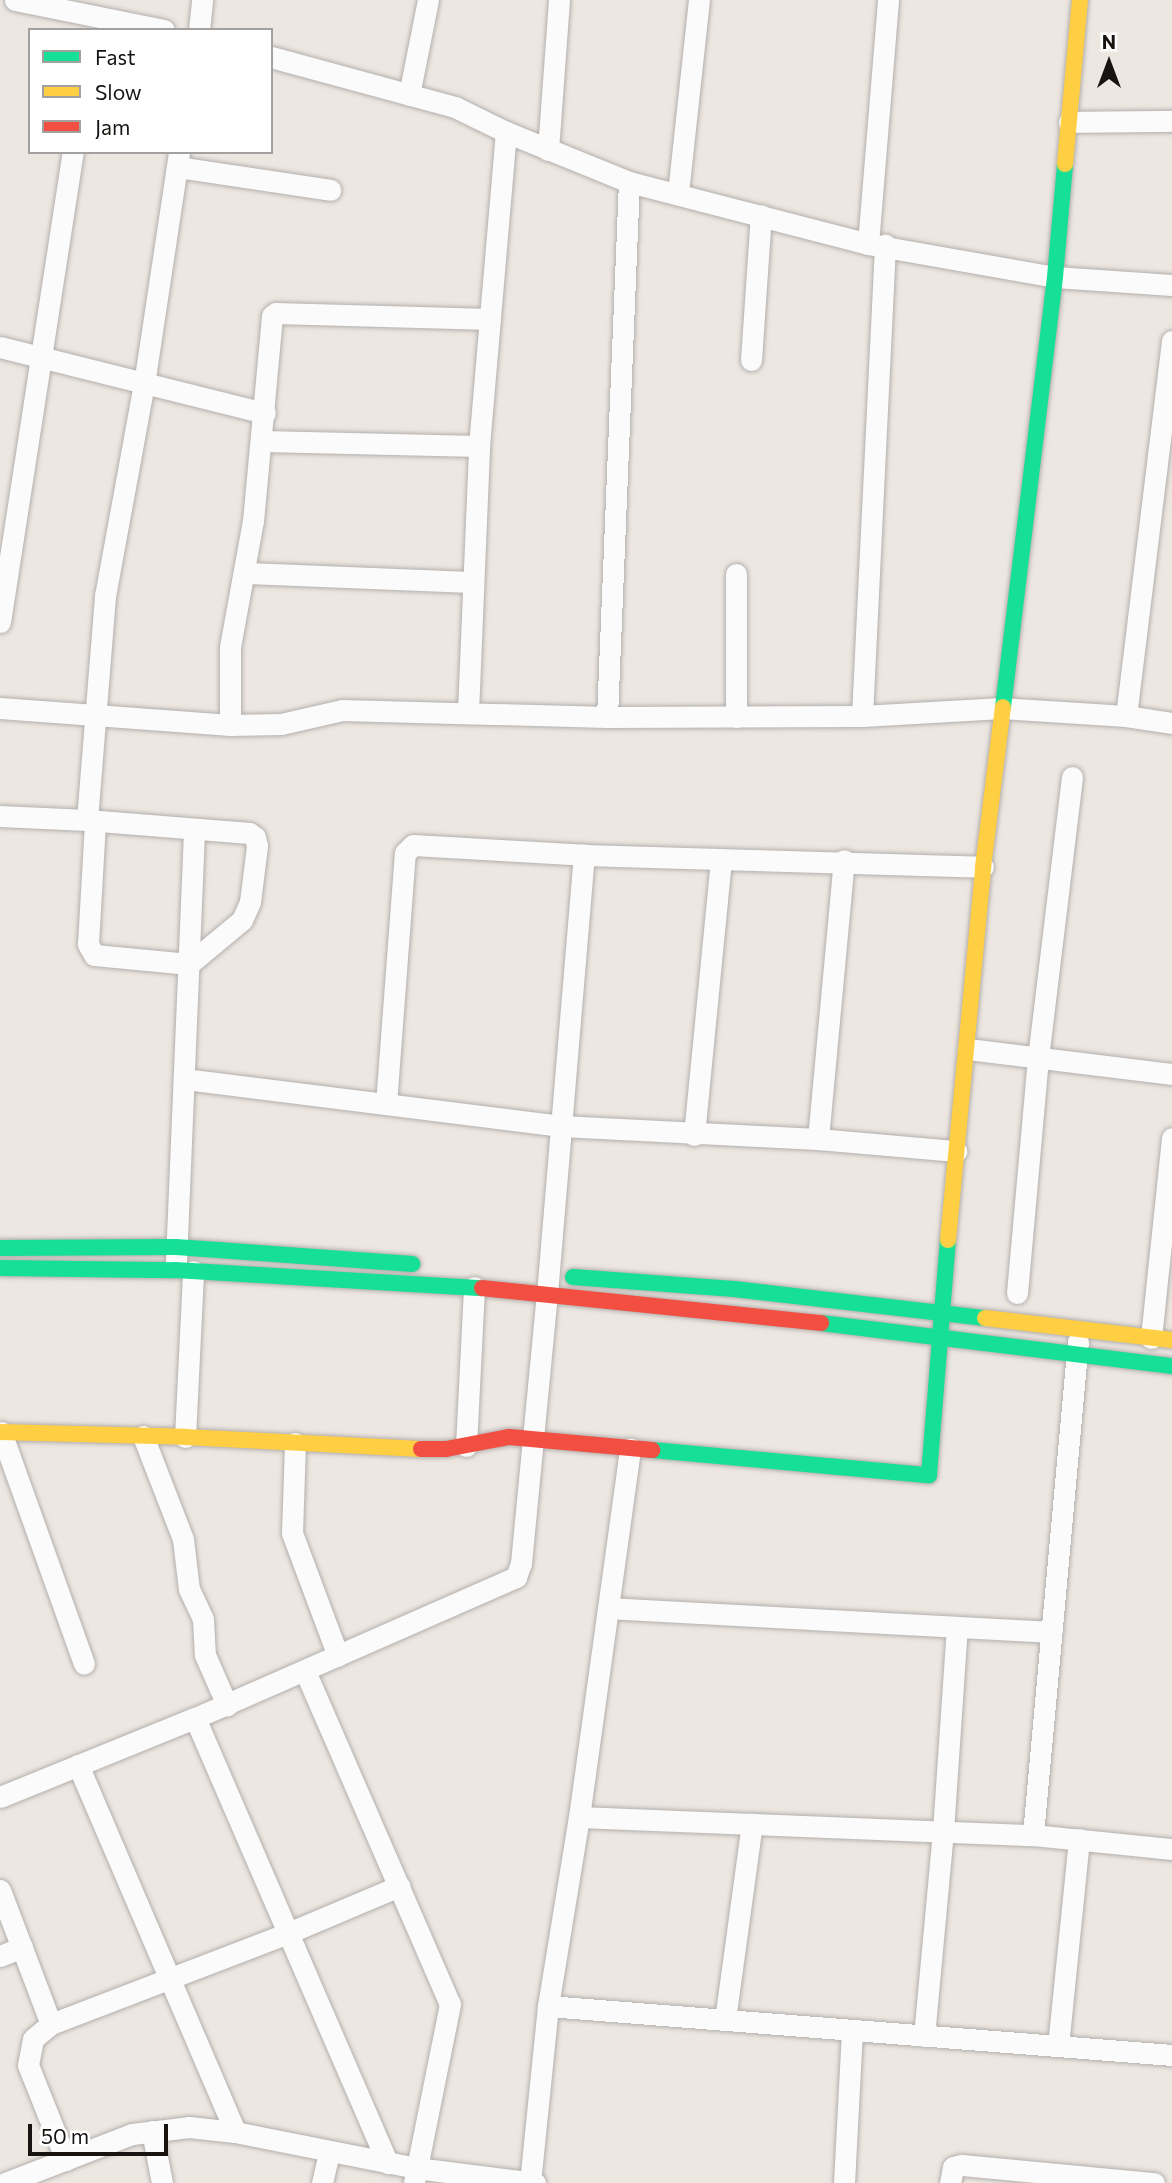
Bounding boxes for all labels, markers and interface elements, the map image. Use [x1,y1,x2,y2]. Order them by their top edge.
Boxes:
legend [28,28,273,154]
north arrow [1074,28,1144,98]
text: N [1102,30,1116,53]
text: Fast [95,44,136,69]
text: Slow [95,79,142,104]
text: Jam [95,114,130,139]
scale bar [32,2110,172,2154]
text: 50 m [41,2123,89,2148]

